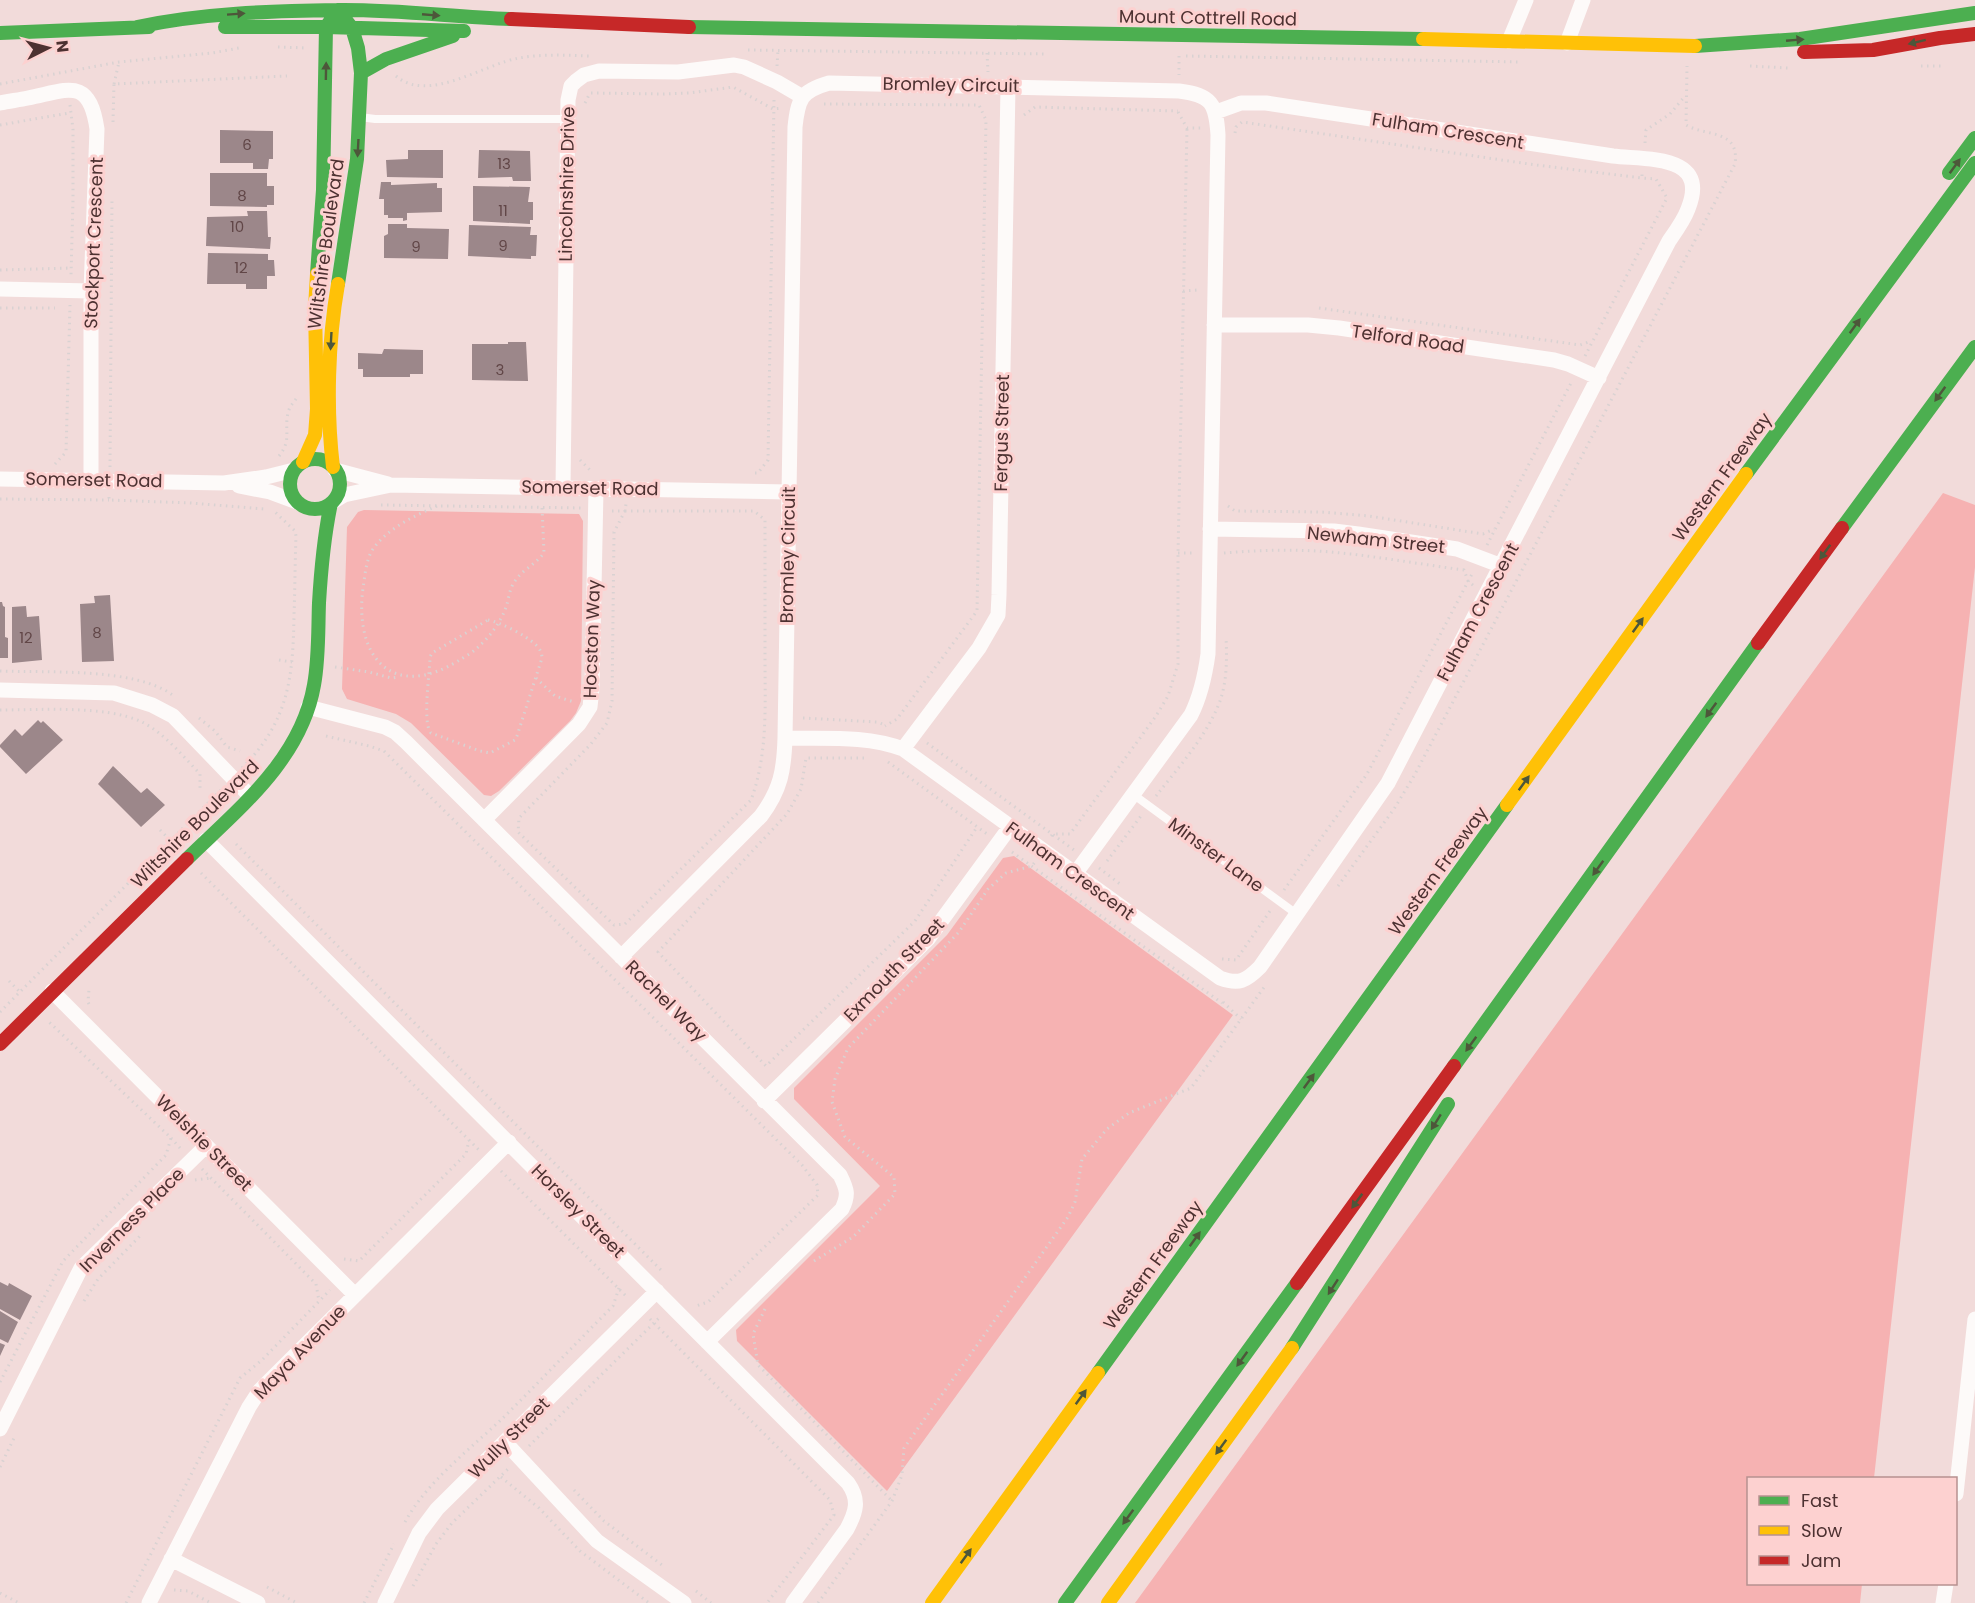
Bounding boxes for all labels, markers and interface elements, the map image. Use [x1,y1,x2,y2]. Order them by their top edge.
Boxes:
street label: Mount Cottrell Road [1119,3,1297,32]
one-way arrow [227,9,246,19]
one-way arrow [422,10,441,20]
north arrow [18,18,78,78]
one-way arrow [1786,35,1805,45]
one-way arrow [1908,37,1926,47]
text: N [50,39,74,54]
one-way arrow [321,61,331,80]
street label: Bromley Circuit [882,71,1020,98]
street label: Lincolnshire Drive [553,106,580,262]
street label: Fulham Crescent [1370,106,1526,155]
house number: 6 [242,134,252,155]
one-way arrow [353,138,362,157]
house number: 13 [497,153,511,174]
street label: Stockport Crescent [78,157,109,329]
street label: Wiltshire Boulevard [301,157,350,331]
one-way arrow [1949,158,1961,174]
house number: 8 [237,185,247,206]
house number: 11 [498,200,508,221]
house number: 10 [230,216,244,237]
house number: 9 [498,235,508,256]
house number: 9 [411,236,421,257]
house number: 12 [234,257,248,278]
street label: Telford Road [1350,318,1466,359]
one-way arrow [1849,319,1861,335]
one-way arrow [326,331,335,350]
house number: 3 [496,359,504,380]
street label: Fergus Street [988,374,1015,492]
one-way arrow [1935,387,1947,402]
street label: Western Freeway [1666,407,1777,546]
street label: Somerset Road [25,466,163,493]
street label: Somerset Road [521,474,659,501]
street label: Bromley Circuit [774,486,801,624]
street label: Newham Street [1306,520,1446,559]
street label: Fulham Crescent [1431,538,1525,685]
one-way arrow [1819,543,1831,559]
street label: Hocston Way [577,579,606,699]
one-way arrow [1632,617,1644,633]
house number: 8 [92,622,102,643]
house number: 12 [19,627,33,648]
one-way arrow [1705,701,1717,717]
street label: Wiltshire Boulevard [125,754,264,893]
one-way arrow [1518,775,1530,791]
street label: Western Freeway [1382,801,1493,940]
street label: Minster Lane [1163,811,1269,898]
street label: Fulham Crescent [1001,815,1140,926]
one-way arrow [1592,860,1604,876]
street label: Exmouth Street [838,912,950,1027]
street label: Rachel Way [620,954,713,1047]
one-way arrow [1465,1035,1477,1051]
one-way arrow [1302,1074,1314,1089]
street label: Welshie Street [151,1089,258,1196]
one-way arrow [1431,1113,1442,1130]
street label: Horsley Street [526,1158,631,1263]
street label: Inverness Place [74,1162,190,1278]
one-way arrow [1351,1194,1363,1209]
street label: Western Freeway [1097,1195,1208,1334]
one-way arrow [1188,1232,1200,1247]
one-way arrow [1327,1278,1338,1295]
street label: Maya Avenue [248,1299,351,1404]
one-way arrow [1236,1351,1248,1367]
one-way arrow [1074,1390,1086,1405]
street label: Wully Street [462,1391,555,1484]
one-way arrow [1216,1439,1228,1454]
legend [1747,1477,1957,1585]
text: Fast [1801,1488,1838,1513]
one-way arrow [1122,1510,1134,1525]
text: Slow [1801,1518,1843,1543]
one-way arrow [960,1548,972,1563]
text: Jam [1801,1548,1841,1573]

